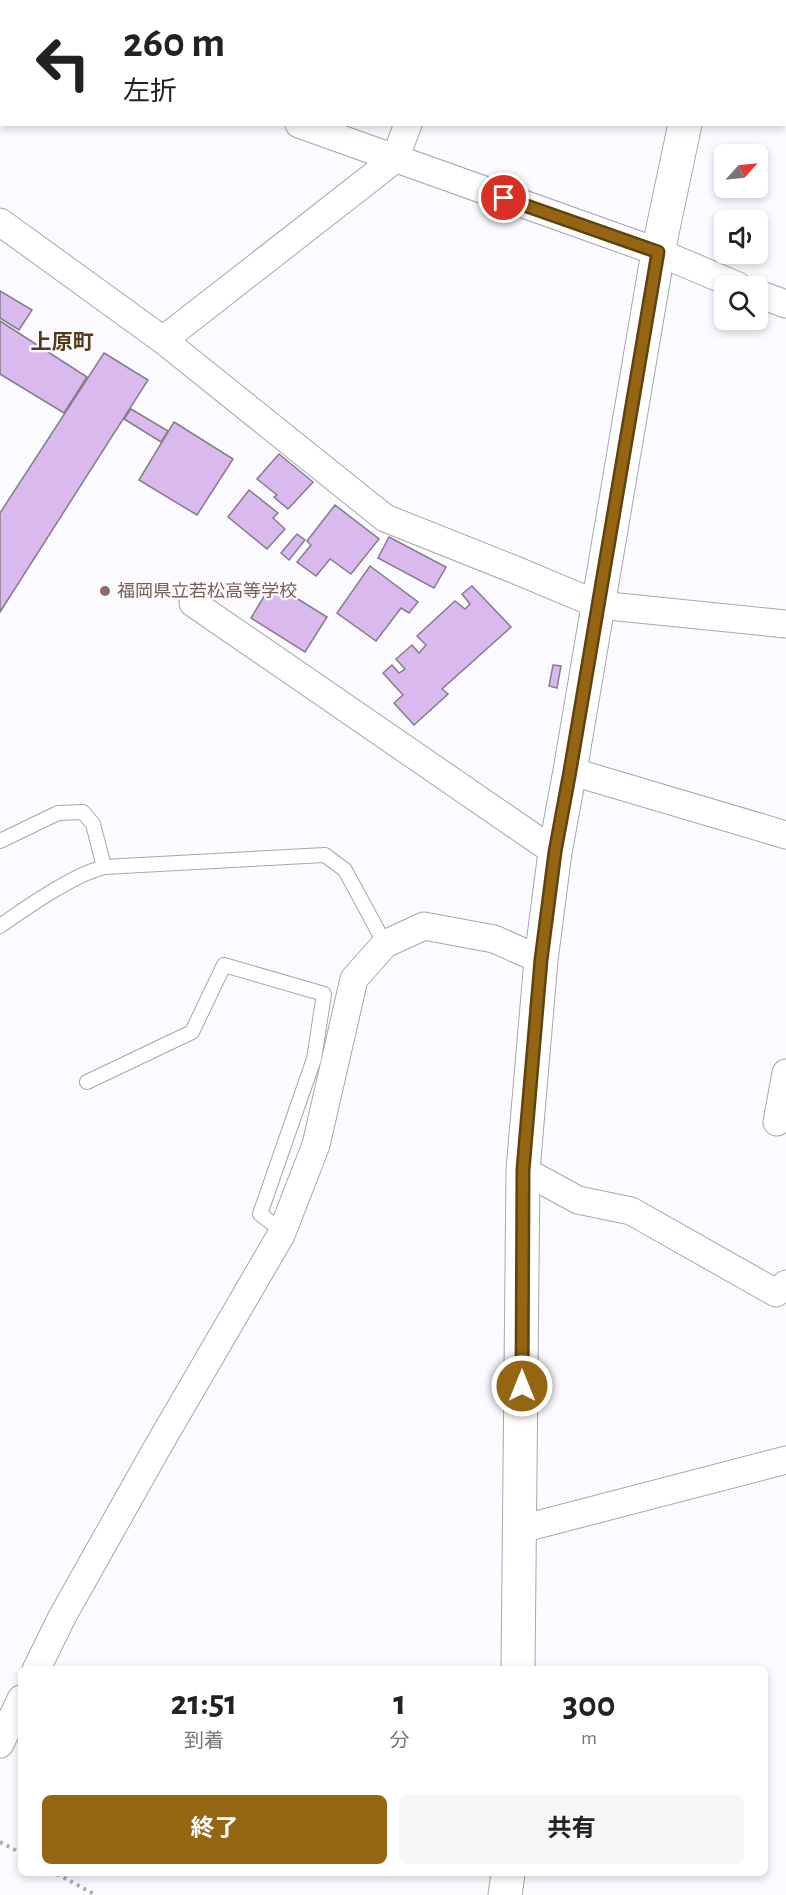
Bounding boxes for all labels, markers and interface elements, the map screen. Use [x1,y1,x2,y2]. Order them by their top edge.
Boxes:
text: 260 m [123,22,225,64]
icon: left [24,24,102,102]
text: 左折 [123,78,177,105]
north arrow [714,144,768,198]
map controls [714,144,768,330]
pin [478,172,529,223]
icon: arrive [487,181,520,214]
button: sound [714,210,768,264]
button: search [714,276,768,330]
district label: 上原町 [31,331,94,353]
place label: 福岡県立若松高等学校 [117,581,297,601]
marker: 福岡県立若松高等学校 [98,584,112,598]
position arrow [490,1354,554,1418]
text: 21:51 [171,1685,237,1721]
text: 1 [393,1685,406,1721]
text: 300 [562,1687,615,1723]
text: m [581,1728,597,1748]
text: 到着 [184,1731,224,1751]
text: 分 [390,1731,410,1751]
button: 終了 [42,1795,387,1864]
button: 共有 [399,1795,744,1864]

